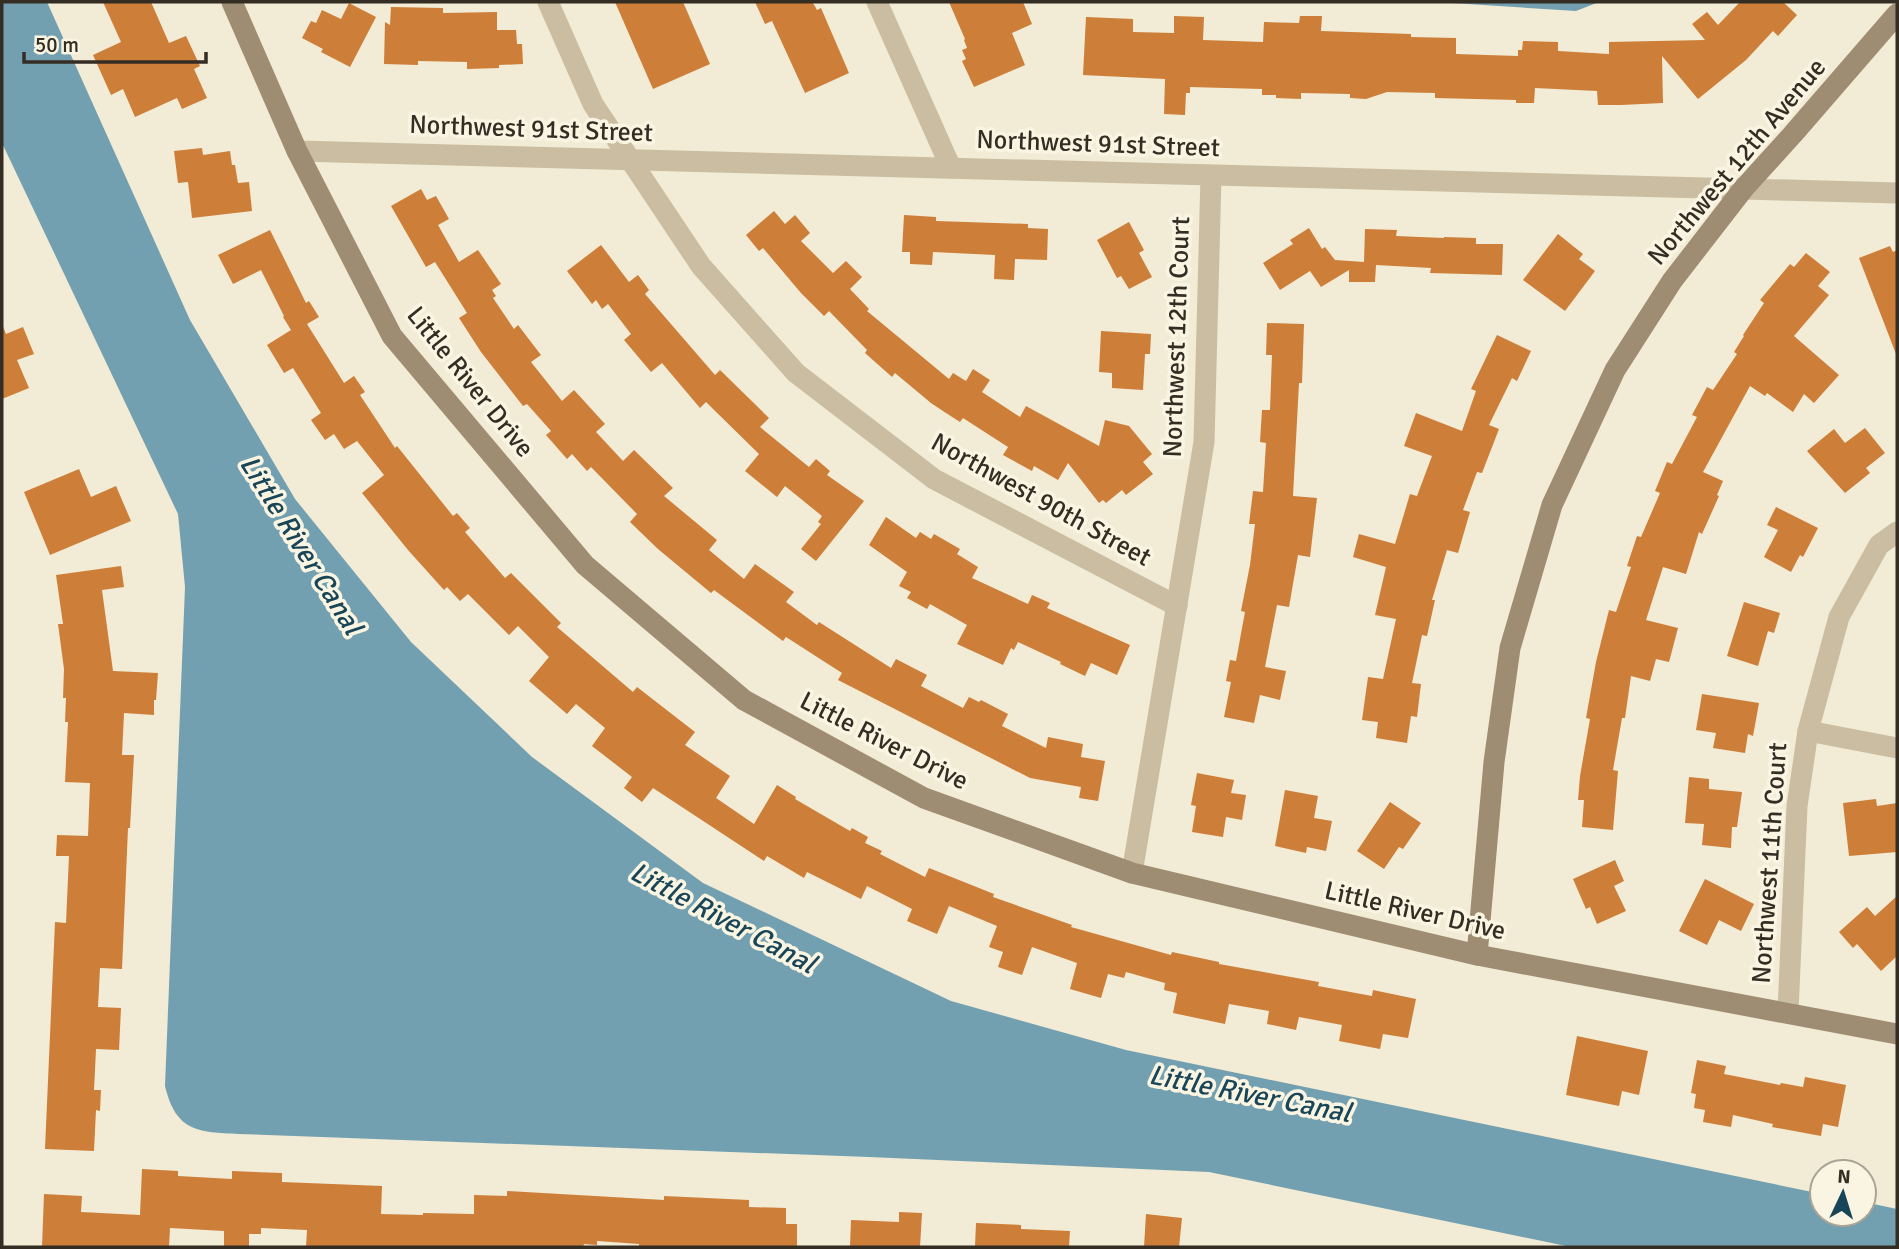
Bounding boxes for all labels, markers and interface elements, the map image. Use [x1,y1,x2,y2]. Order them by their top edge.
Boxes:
scale bar [24,21,206,65]
text: 50 m [35,32,79,58]
street label: Northwest 12th Avenue [1641,52,1833,272]
street label: Northwest 91st Street [409,109,653,149]
street label: Northwest 91st Street [976,124,1220,164]
street label: Northwest 12th Court [1157,216,1197,458]
street label: Little River Drive [399,300,541,464]
street label: Northwest 90th Street [925,426,1157,574]
water label: Little River Canal [232,449,371,642]
street label: Little River Drive [794,685,974,797]
street label: Northwest 11th Court [1746,742,1794,984]
water label: Little River Canal [625,855,823,982]
street label: Little River Drive [1321,875,1509,947]
water label: Little River Canal [1146,1058,1356,1131]
north arrow [1808,1158,1878,1228]
text: N [1837,1165,1852,1189]

